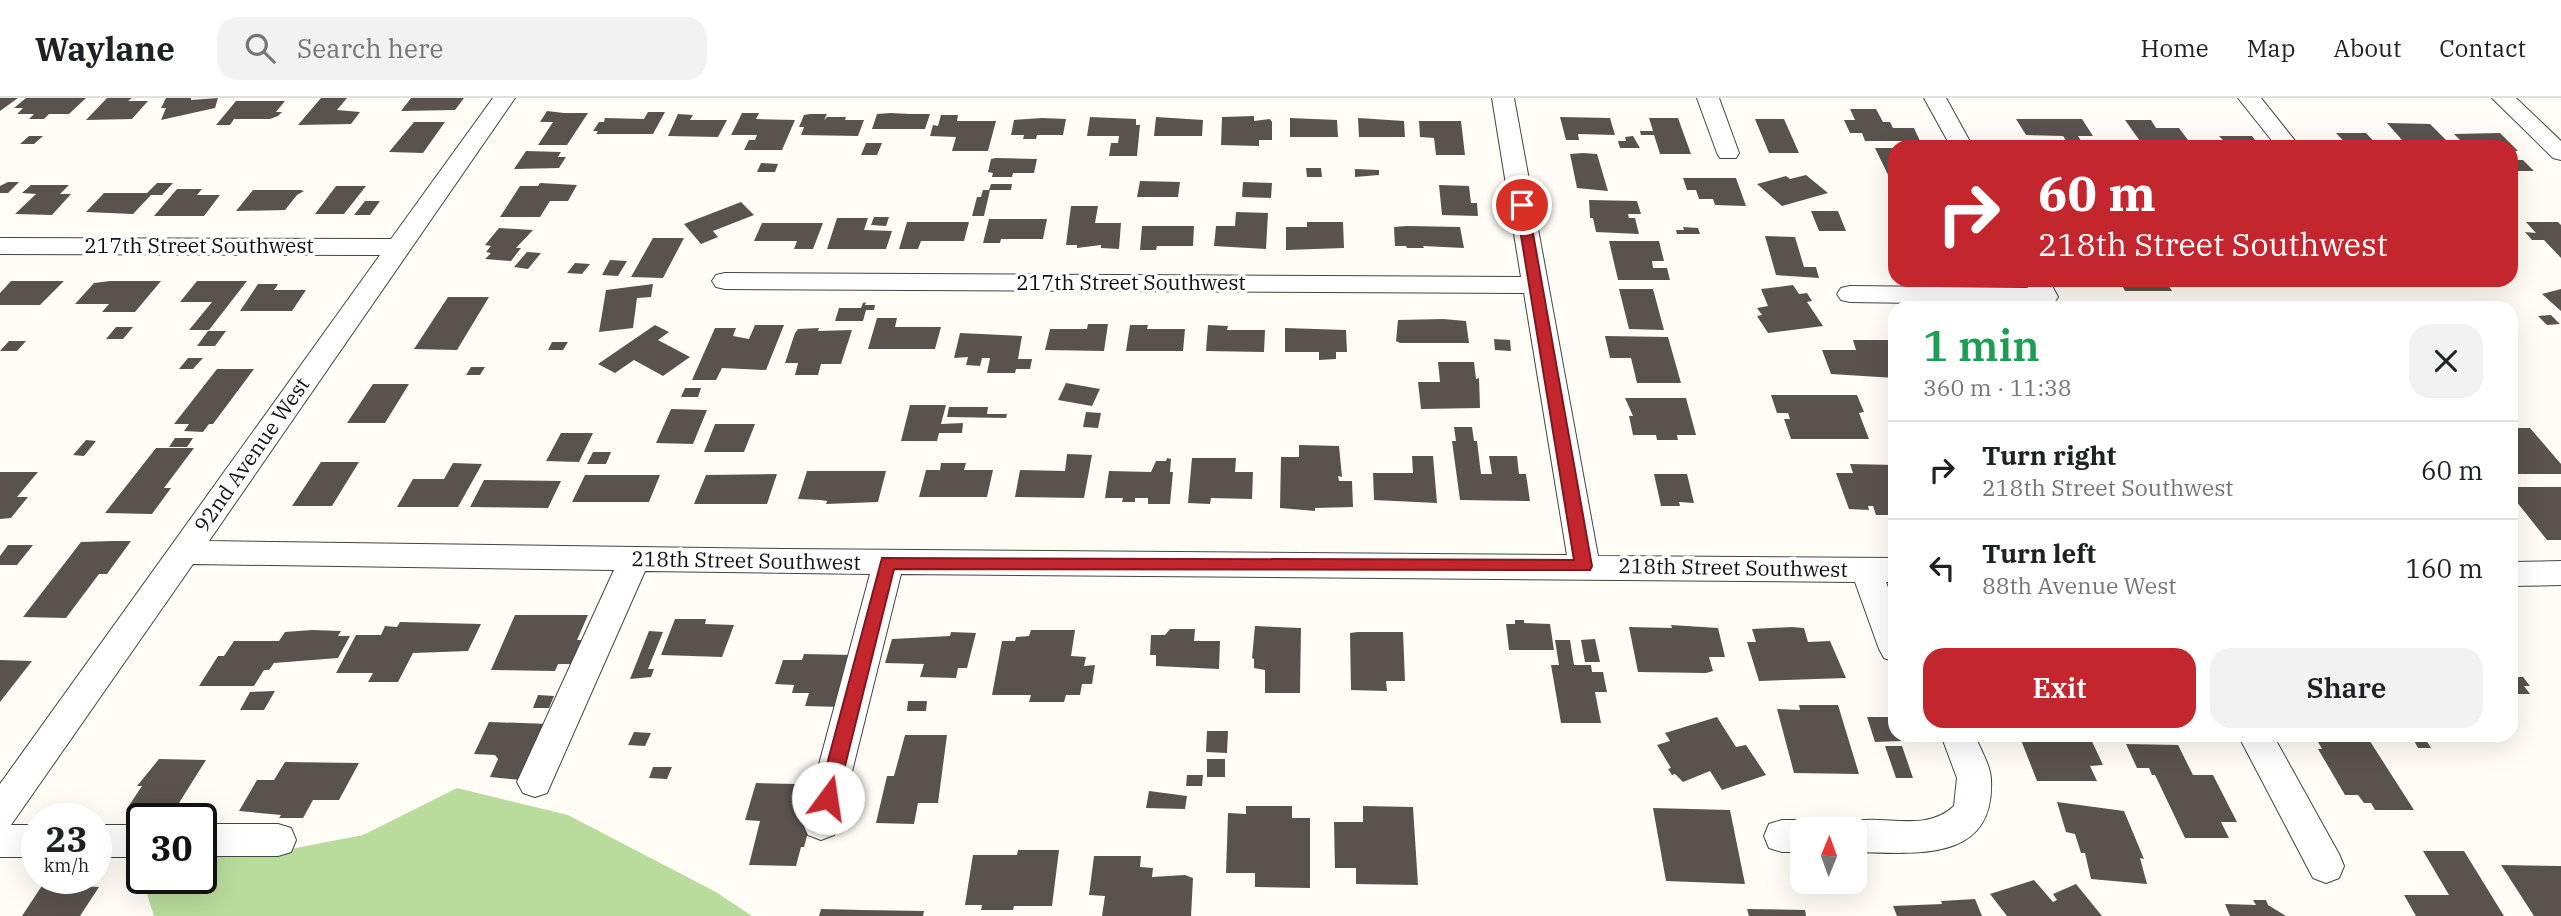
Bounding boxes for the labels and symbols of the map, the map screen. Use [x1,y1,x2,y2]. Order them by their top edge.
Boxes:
pin [1492,175,1552,235]
street label: 217th Street Southwest [84,231,314,259]
street label: 217th Street Southwest [1016,268,1246,296]
street label: 92nd Avenue West [187,371,315,537]
street label: 218th Street Southwest [631,544,861,576]
street label: 218th Street Southwest [1618,551,1848,583]
position arrow [791,761,865,835]
speed limit sign: 30 [126,803,217,894]
north arrow [1790,817,1867,894]

